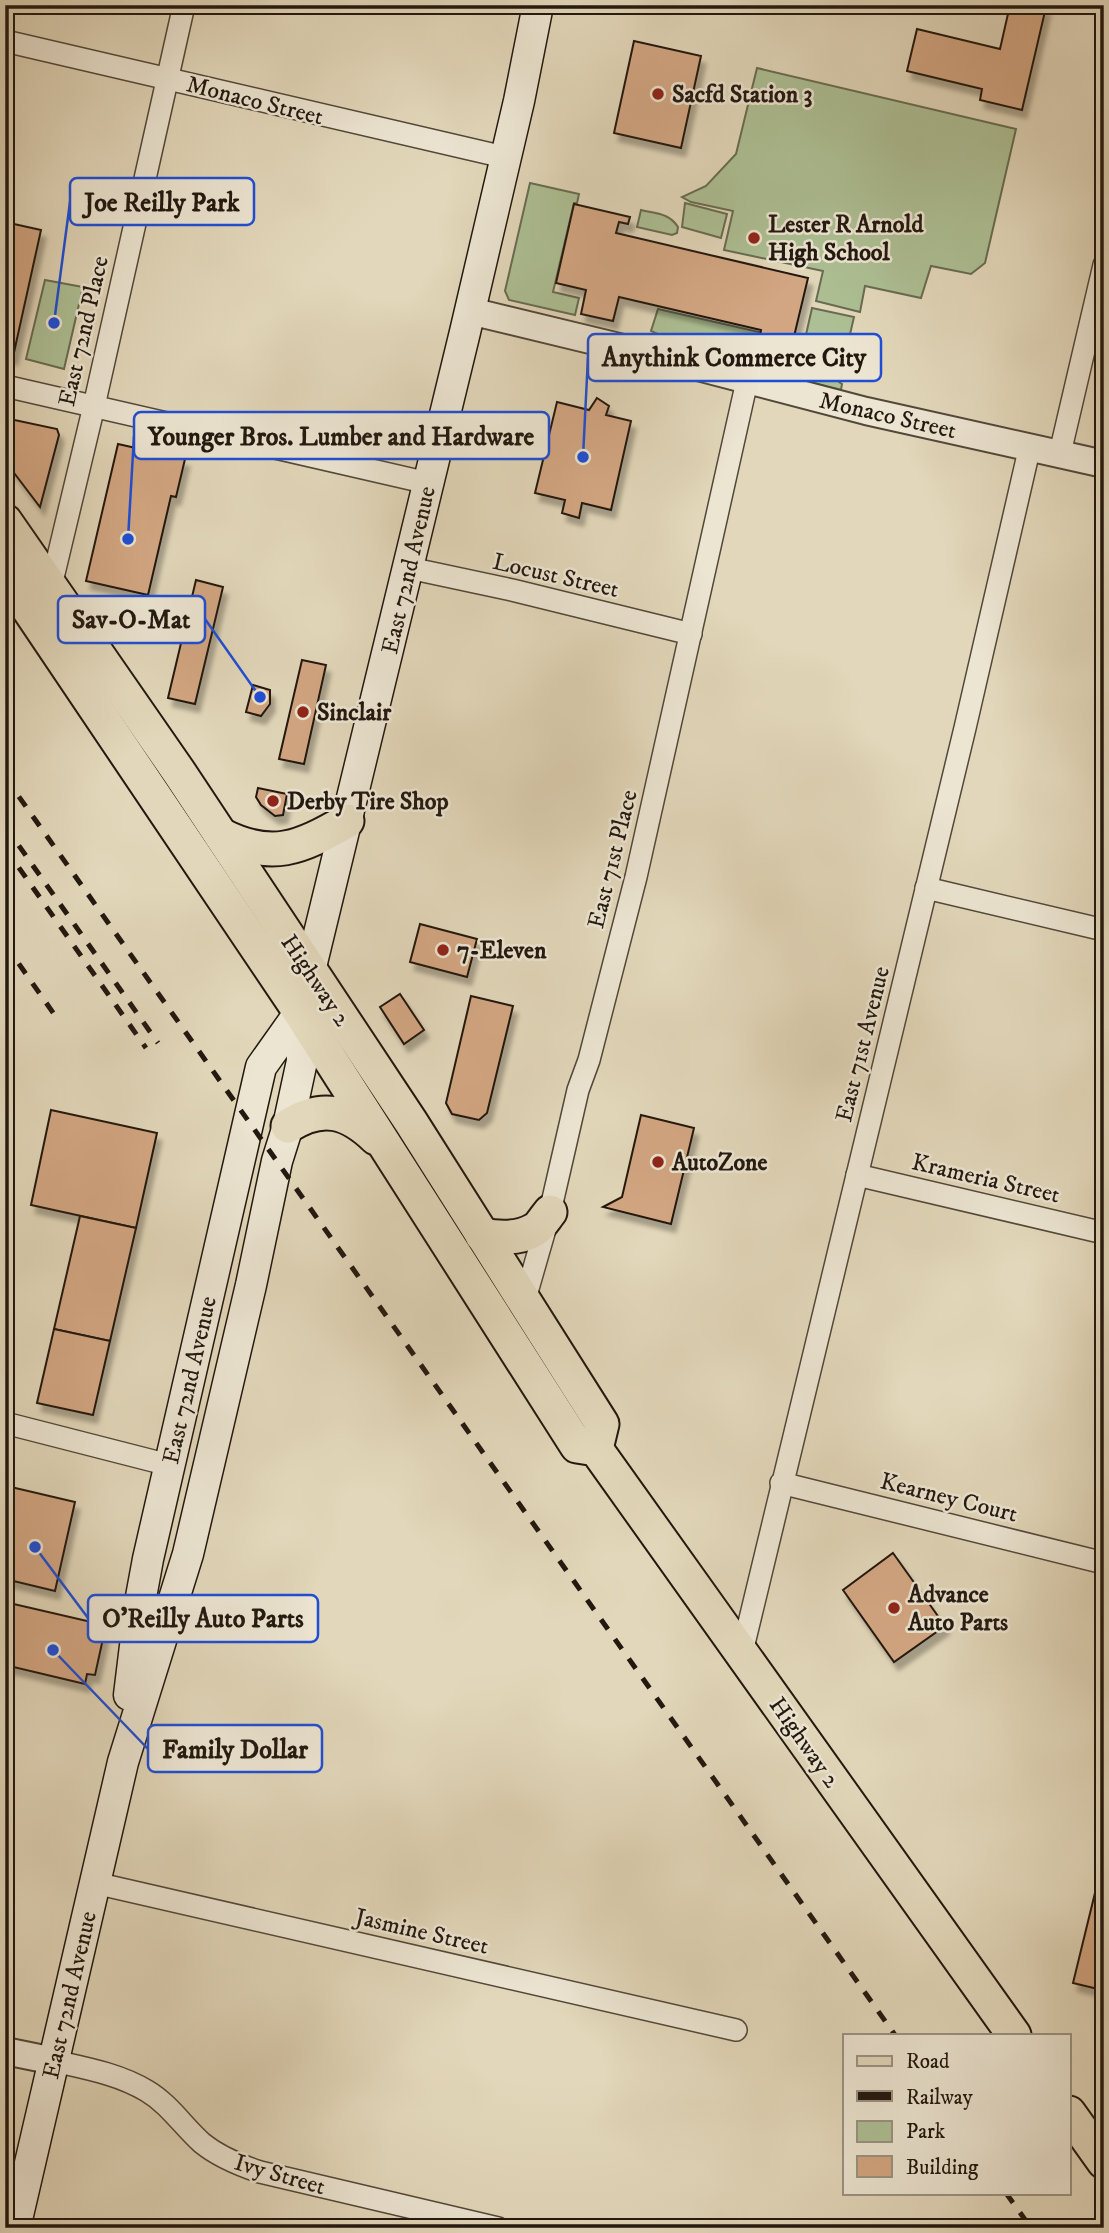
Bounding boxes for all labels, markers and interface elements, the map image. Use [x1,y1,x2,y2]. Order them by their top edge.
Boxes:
street label: Monaco Street [183,69,327,133]
place label: Sacfd Station 3 [672,80,812,110]
marker: Sacfd Station 3 [650,86,666,102]
callout: Joe Reilly Park [70,178,254,225]
text: Joe Reilly Park [81,187,241,220]
place label: Lester R Arnold High School [768,210,925,268]
marker: Lester R Arnold High School [746,230,762,246]
street label: East 72nd Place [52,253,116,409]
callout: Anythink Commerce City [588,334,881,381]
text: Anythink Commerce City [601,342,867,375]
street label: Monaco Street [816,386,960,446]
callout: Younger Bros. Lumber and Hardware [134,412,549,459]
text: Younger Bros. Lumber and Hardware [147,421,535,454]
street label: East 72nd Avenue [375,483,443,657]
street label: Locust Street [490,547,622,605]
callout: Sav-O-Mat [58,596,205,643]
text: Sav-O-Mat [72,604,191,637]
place label: Sinclair [317,698,392,728]
marker: Sinclair [295,704,311,720]
place label: Derby Tire Shop [287,787,449,817]
street label: East 71st Place [581,787,645,932]
marker: Derby Tire Shop [265,793,281,809]
street label: Highway 2 [274,929,357,1032]
place label: 7-Eleven [457,936,547,966]
marker: 7-Eleven [435,942,451,958]
street label: East 71st Avenue [829,963,897,1125]
street label: Krameria Street [909,1147,1063,1211]
place label: AutoZone [671,1148,768,1178]
marker: AutoZone [650,1154,666,1170]
street label: East 72nd Avenue [156,1293,224,1467]
street label: Kearney Court [877,1466,1021,1530]
place label: Advance Auto Parts [907,1580,1008,1638]
callout: O'Reilly Auto Parts [88,1595,318,1642]
marker: Advance Auto Parts [886,1600,902,1616]
text: O'Reilly Auto Parts [102,1603,304,1636]
street label: Highway 2 [762,1691,846,1794]
callout: Family Dollar [148,1725,322,1772]
text: Family Dollar [162,1734,308,1767]
street label: Jasmine Street [350,1902,492,1962]
street label: East 72nd Avenue [36,1908,104,2082]
legend [843,2034,1070,2194]
text: Road [906,2049,950,2075]
text: Railway [906,2085,974,2111]
text: Park [906,2119,946,2145]
street label: Ivy Street [231,2148,329,2202]
text: Building [906,2155,979,2181]

